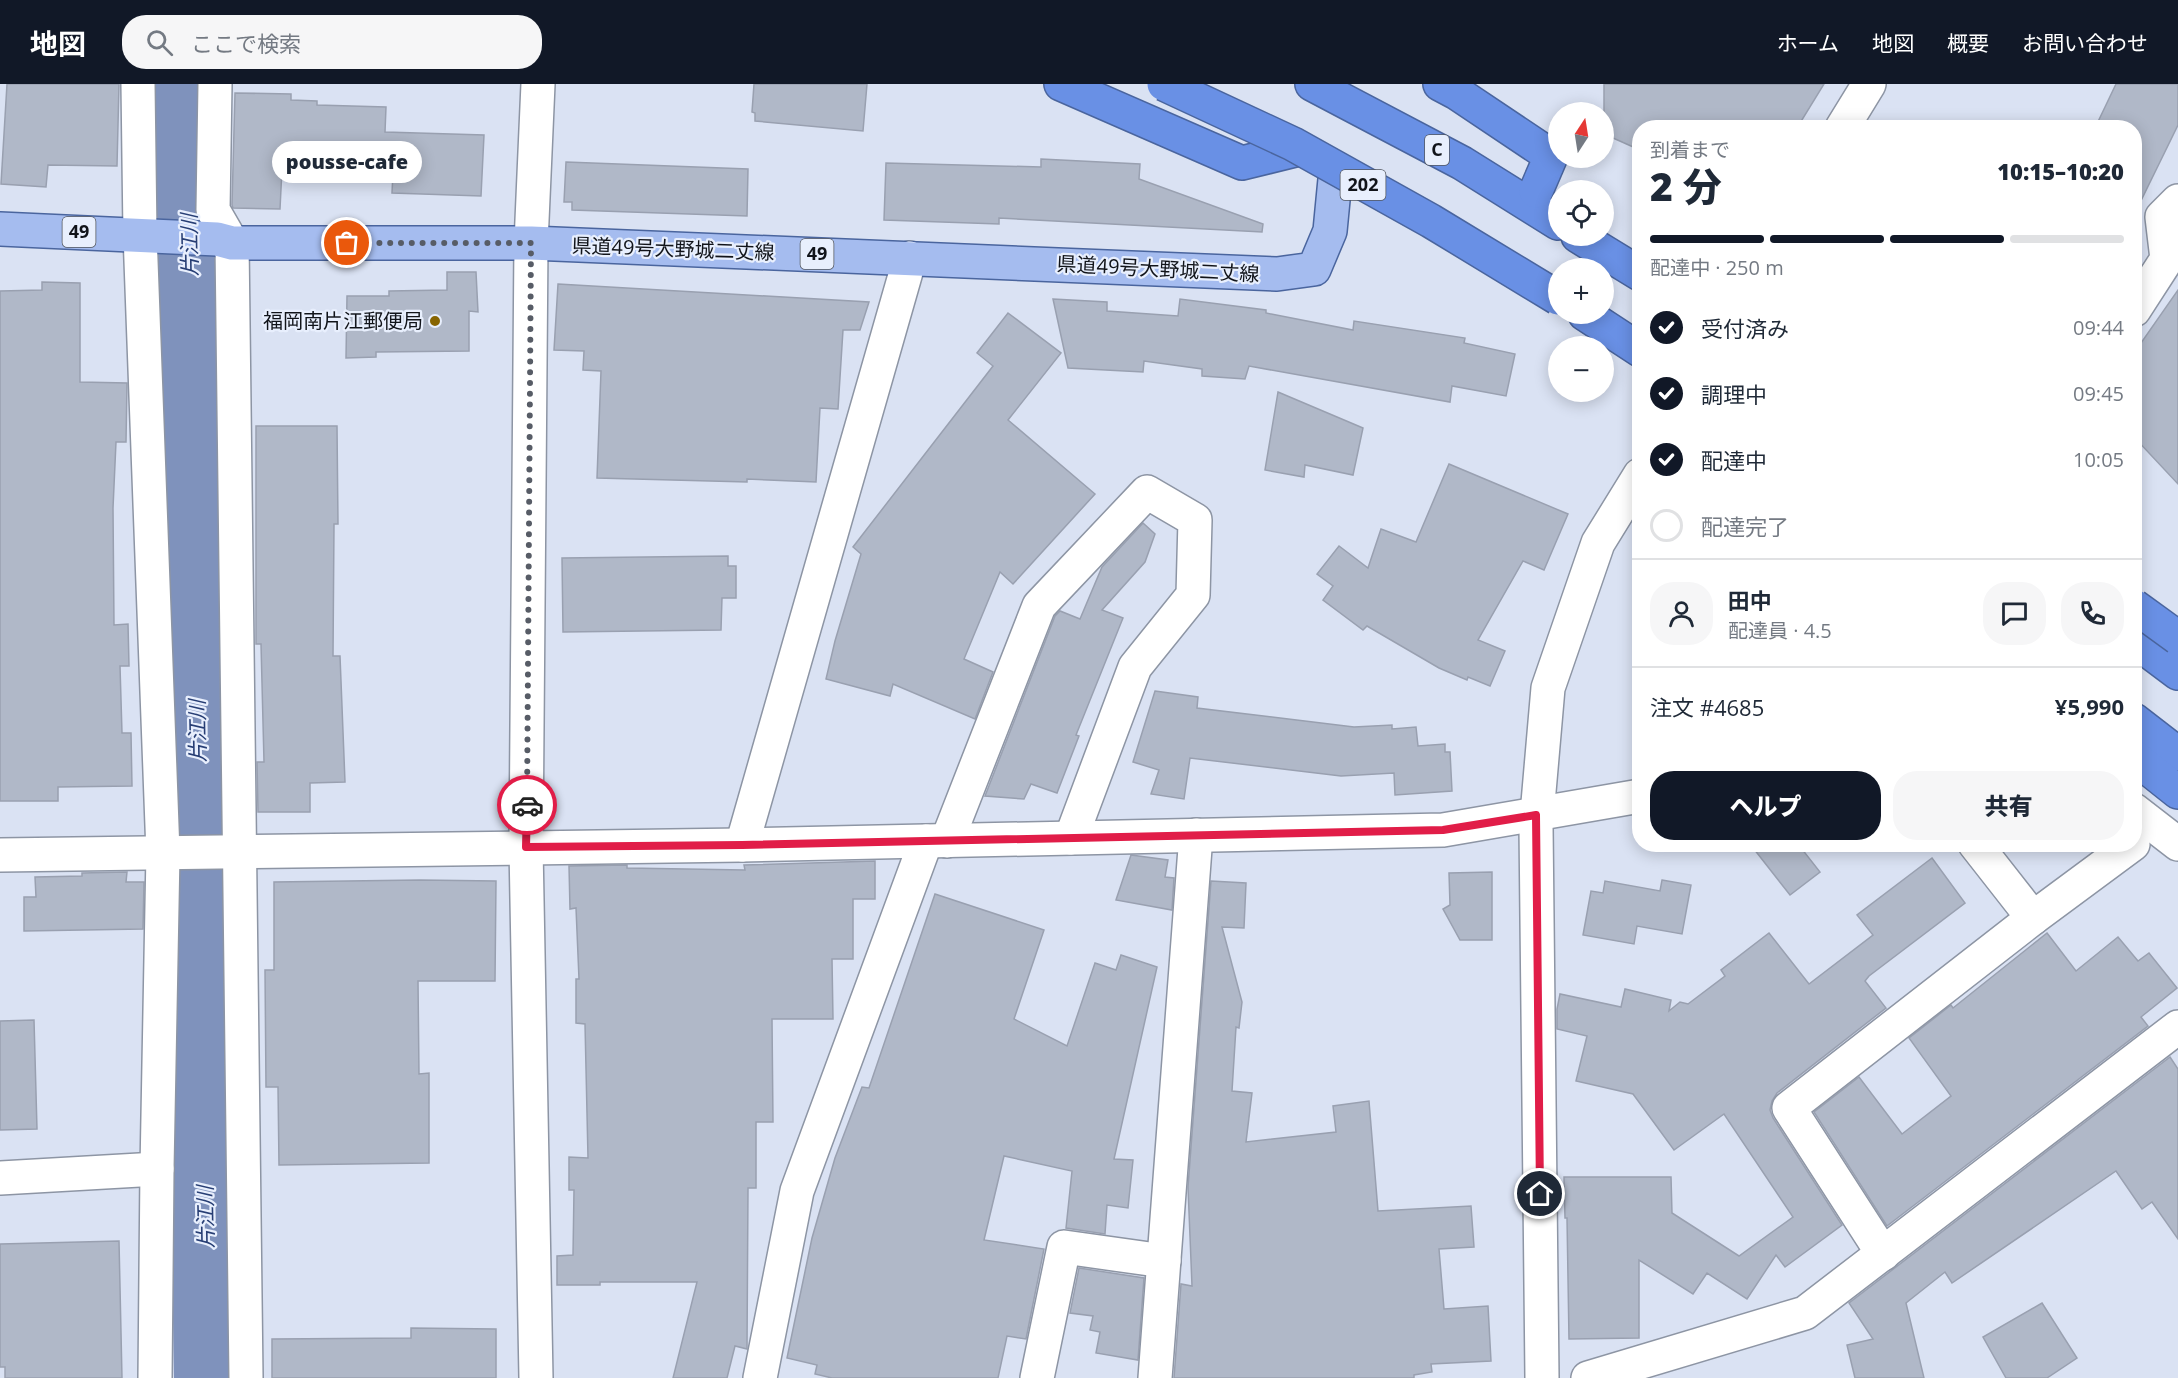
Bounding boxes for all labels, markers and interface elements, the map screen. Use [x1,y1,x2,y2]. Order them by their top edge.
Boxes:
search box [122,15,542,69]
text: 地図 [30,24,86,62]
icon: search [143,26,176,59]
text: ここで検索 [191,28,301,58]
text: ホーム [1777,29,1839,57]
text: 地図 [1872,29,1914,57]
text: 概要 [1947,29,1989,57]
text: お問い合わせ [2022,29,2148,57]
north arrow [1548,102,1614,168]
map controls [1548,102,1614,402]
road number: C [1425,135,1449,165]
text: 到着まで [1650,136,1730,163]
callout: pousse-cafe [272,141,422,183]
text: pousse-cafe [286,148,408,175]
text: 10:15–10:20 [1997,156,2124,186]
text: 2 分 [1650,159,1722,212]
road number: 202 [1340,170,1386,200]
button: locate [1548,180,1614,246]
water label: 片江川 [174,211,204,277]
road number: 49 [62,217,96,247]
pin [321,217,372,268]
icon: bag [330,226,363,259]
street label: 県道49号大野城二丈線 [571,231,775,266]
road number: 49 [800,239,834,269]
street label: 県道49号大野城二丈線 [1056,250,1260,287]
text: 配達中 · 250 m [1650,254,1784,281]
button: + [1548,258,1614,324]
place label: 福岡南片江郵便局 [263,307,423,334]
icon: check [1650,311,1683,344]
text: 受付済み [1701,313,1789,343]
marker: 福岡南片江郵便局 [428,314,442,328]
text: 09:44 [2073,314,2124,341]
button: − [1548,336,1614,402]
icon: check [1650,377,1683,410]
text: 調理中 [1701,379,1767,409]
text: 09:45 [2073,380,2124,407]
icon: check [1650,443,1683,476]
text: 配達中 [1701,445,1767,475]
text: 10:05 [2073,446,2124,473]
text: 配達完了 [1701,511,1789,541]
button: person [1650,582,1713,645]
button: chat [1983,582,2046,645]
button: phone [2061,582,2124,645]
text: 田中 [1728,585,1772,615]
text: 配達員 · 4.5 [1728,617,1832,644]
text: ¥5,990 [2055,691,2124,721]
text: 注文 #4685 [1650,692,1764,722]
water label: 片江川 [182,697,212,763]
button: ヘルプ [1650,771,1881,840]
button: 共有 [1893,771,2124,840]
courier [497,775,557,835]
icon: car [511,789,544,822]
pin [1514,1168,1565,1219]
icon: home [1523,1177,1556,1210]
water label: 片江川 [190,1183,220,1249]

